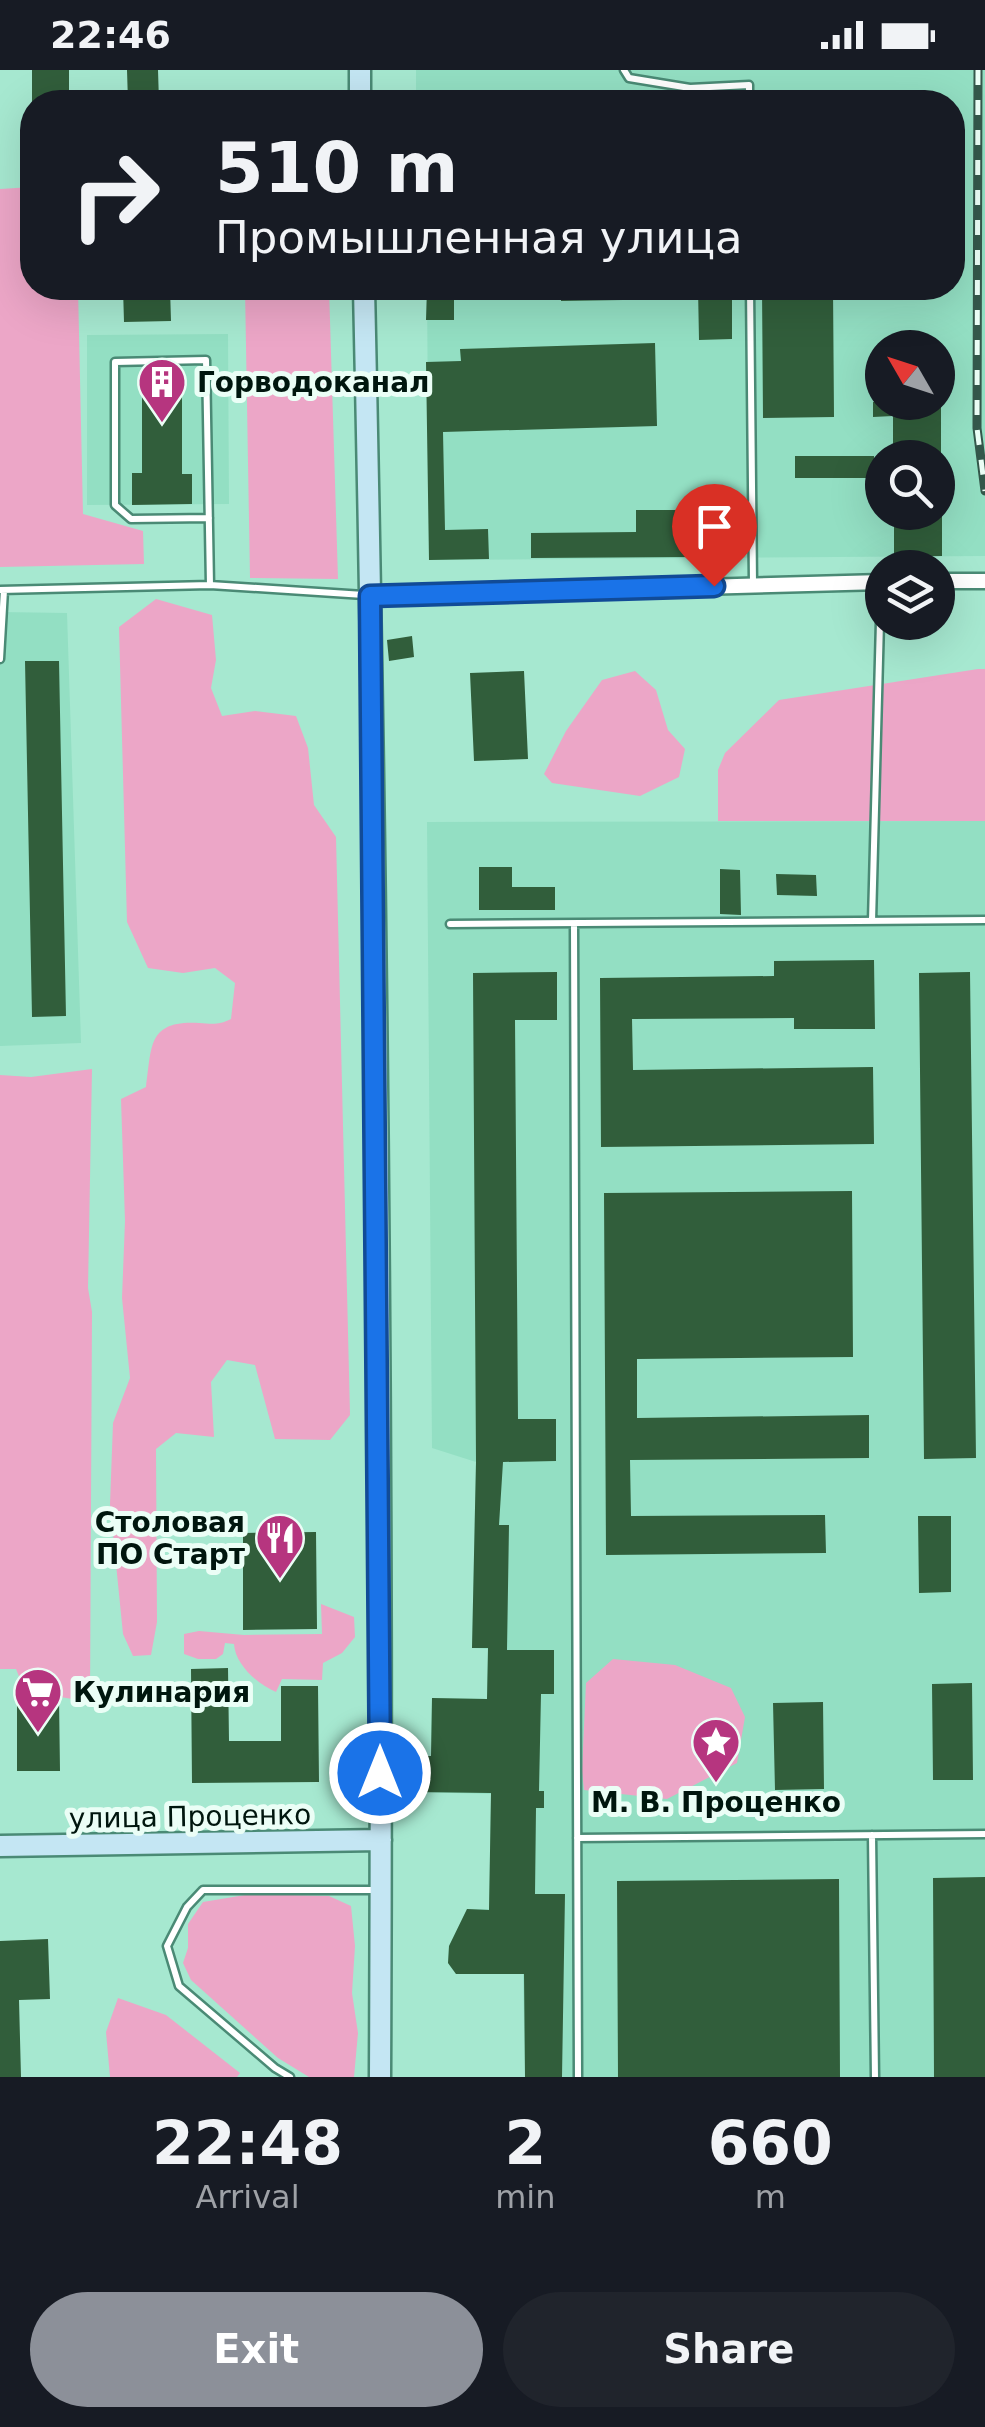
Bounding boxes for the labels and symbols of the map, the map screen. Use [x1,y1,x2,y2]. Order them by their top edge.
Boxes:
north arrow [865,330,955,420]
building icon: Горводоканал [136,356,188,424]
place label: Горводоканал [197,366,430,399]
pin [672,484,757,587]
place label: Столовая ПО Старт [95,1506,246,1571]
restaurant icon: Столовая ПО Старт [254,1512,306,1580]
supermarket icon: Кулинария [12,1666,64,1734]
place label: Кулинария [73,1676,250,1709]
place icon: М. В. Проценко [690,1716,742,1784]
position arrow [328,1721,432,1825]
place label: М. В. Проценко [591,1786,841,1819]
street label: улица Проценко [69,1798,311,1835]

